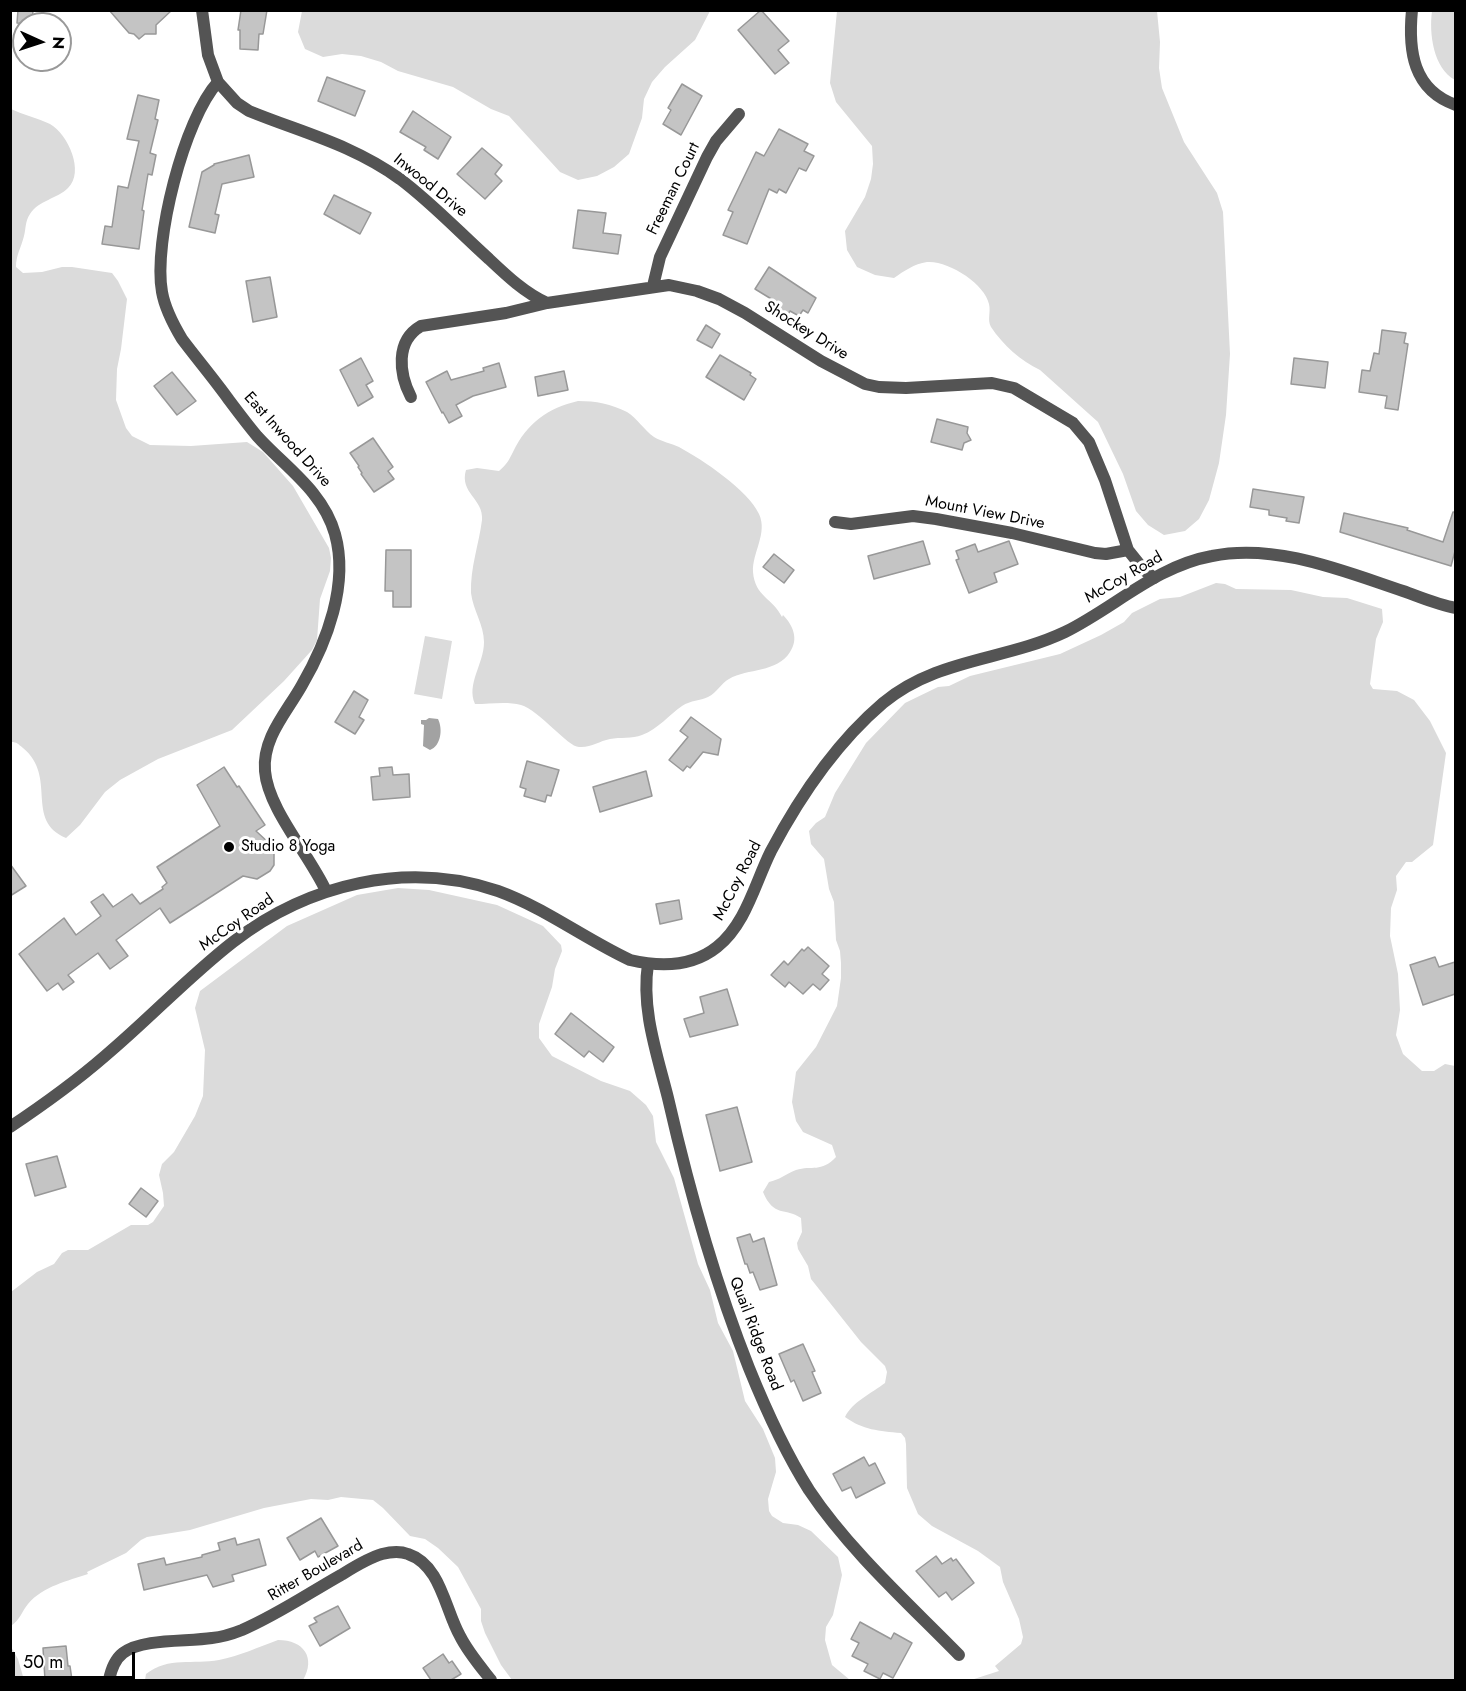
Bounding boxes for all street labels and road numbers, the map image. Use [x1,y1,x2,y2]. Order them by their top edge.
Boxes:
street label: Freeman Court [643,140,705,238]
street label: Inwood Drive [389,150,471,222]
street label: Shockey Drive [760,297,852,365]
street label: East Inwood Drive [239,388,335,492]
street label: Mount View Drive [924,492,1046,534]
street label: McCoy Road [1082,548,1166,608]
street label: McCoy Road [710,838,766,924]
street label: McCoy Road [196,890,278,956]
street label: Quail Ridge Road [724,1274,786,1394]
street label: Ritter Boulevard [265,1536,367,1606]

